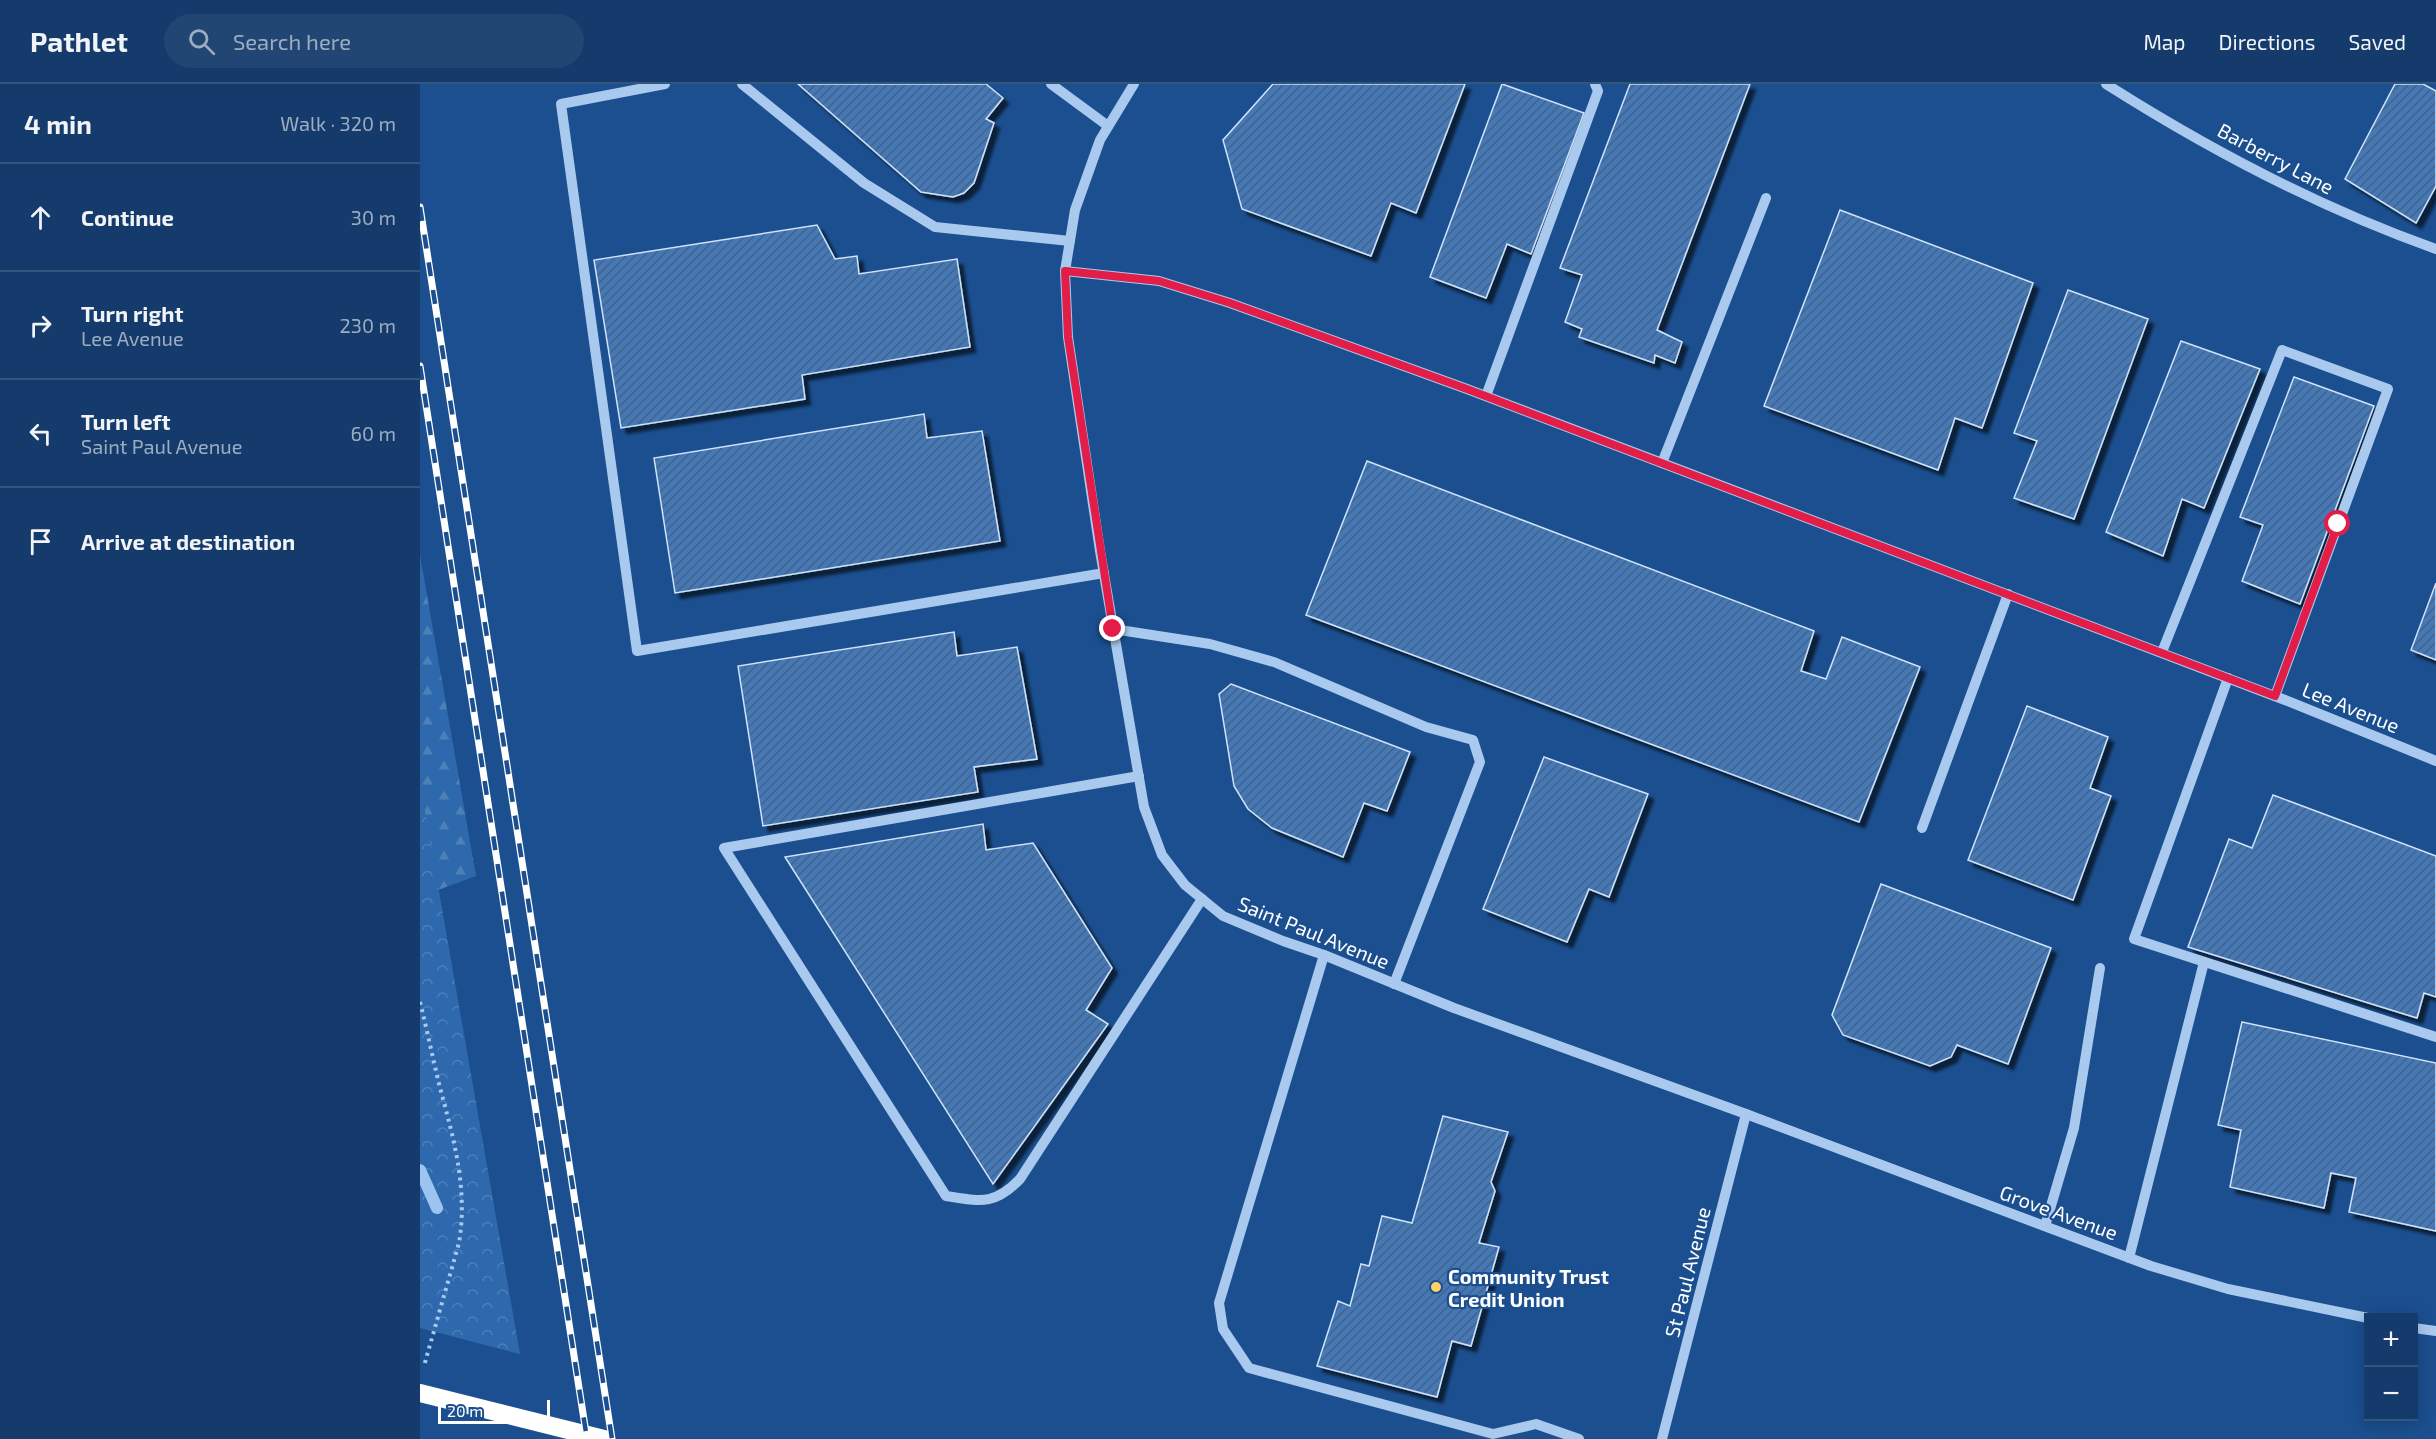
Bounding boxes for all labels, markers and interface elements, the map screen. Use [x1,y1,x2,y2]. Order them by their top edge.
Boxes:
search box [164,14,584,68]
text: Pathlet [30,24,128,58]
icon: search [185,25,218,58]
text: Search here [233,28,351,54]
text: Map [2143,29,2186,54]
text: Directions [2219,29,2315,54]
text: Saved [2348,29,2406,54]
text: 4 min [24,108,92,139]
text: Walk · 320 m [280,111,396,135]
street label: Barberry Lane [2214,117,2338,199]
icon: ahead [24,201,57,234]
text: Continue [81,204,174,230]
text: 30 m [351,205,396,229]
text: Turn right [81,300,183,326]
icon: right [24,309,57,342]
text: 230 m [340,313,396,337]
text: Lee Avenue [81,326,184,350]
text: Turn left [81,408,170,434]
icon: left [24,417,57,450]
text: 60 m [351,421,396,445]
text: Saint Paul Avenue [81,434,242,458]
route start [2324,510,2350,536]
icon: arrive [24,525,57,558]
text: Arrive at destination [81,528,295,554]
route end [1099,615,1125,641]
street label: Lee Avenue [2299,677,2403,737]
street label: Saint Paul Avenue [1235,891,1393,973]
street label: Grove Avenue [1997,1180,2121,1244]
street label: St Paul Avenue [1659,1204,1715,1340]
place label: Community Trust Credit Union [1448,1264,1609,1311]
marker: Community Trust Credit Union [1429,1280,1443,1294]
map controls [2364,1313,2418,1421]
button: + [2364,1313,2418,1367]
button: − [2364,1367,2418,1421]
scale bar [438,1397,550,1424]
text: 20 m [447,1401,483,1420]

